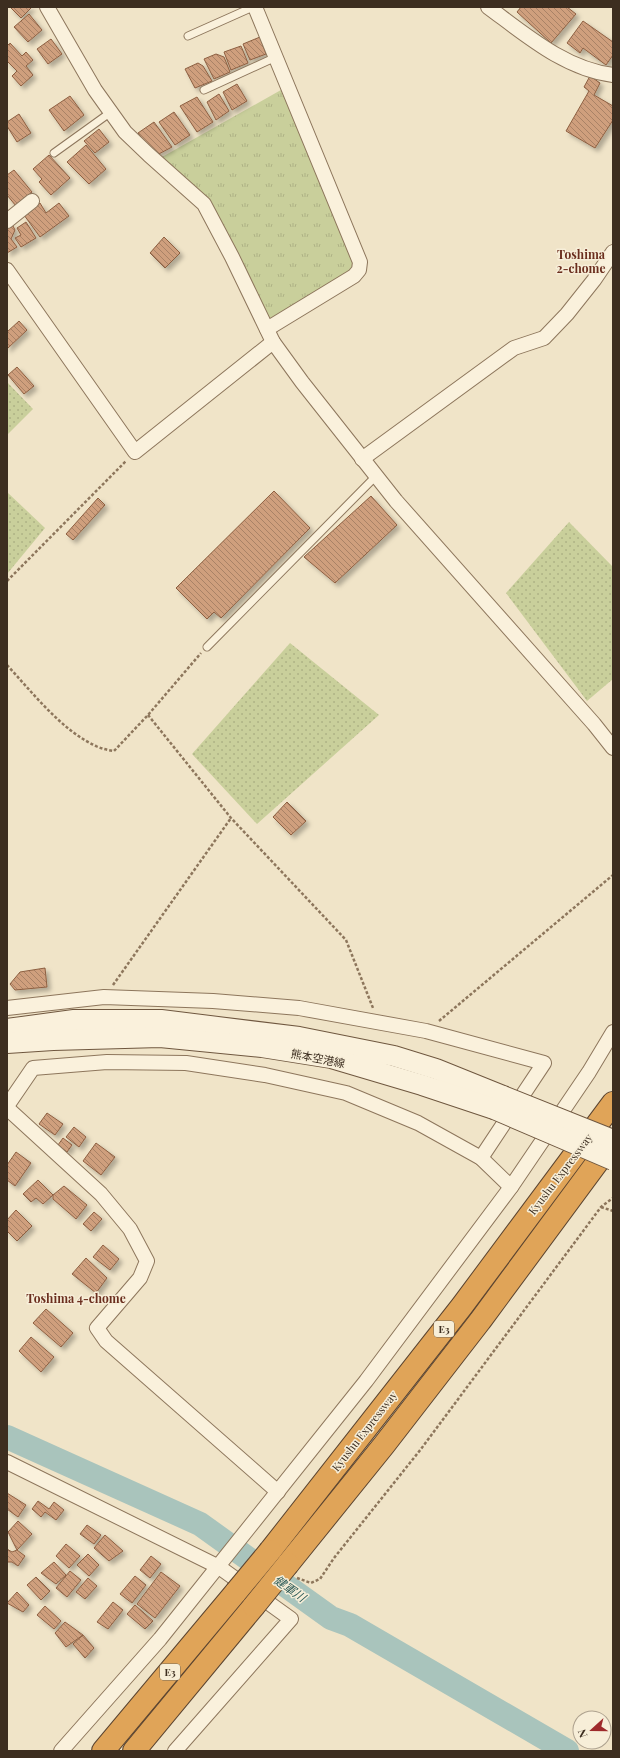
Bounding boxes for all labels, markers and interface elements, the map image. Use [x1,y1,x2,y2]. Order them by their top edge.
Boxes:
district label: Toshima 2-chome [557,246,606,276]
street label: 熊本空港線 [290,1045,346,1071]
street label: Kyushu Expressway [525,1130,596,1218]
district label: Toshima 4-chome [26,1290,126,1306]
road number: E3 [434,1321,454,1337]
street label: Kyushu Expressway [328,1387,400,1474]
water label: 健軍川 [271,1571,311,1606]
road number: E3 [160,1664,180,1680]
north arrow [572,1710,612,1750]
text: N [574,1727,591,1740]

